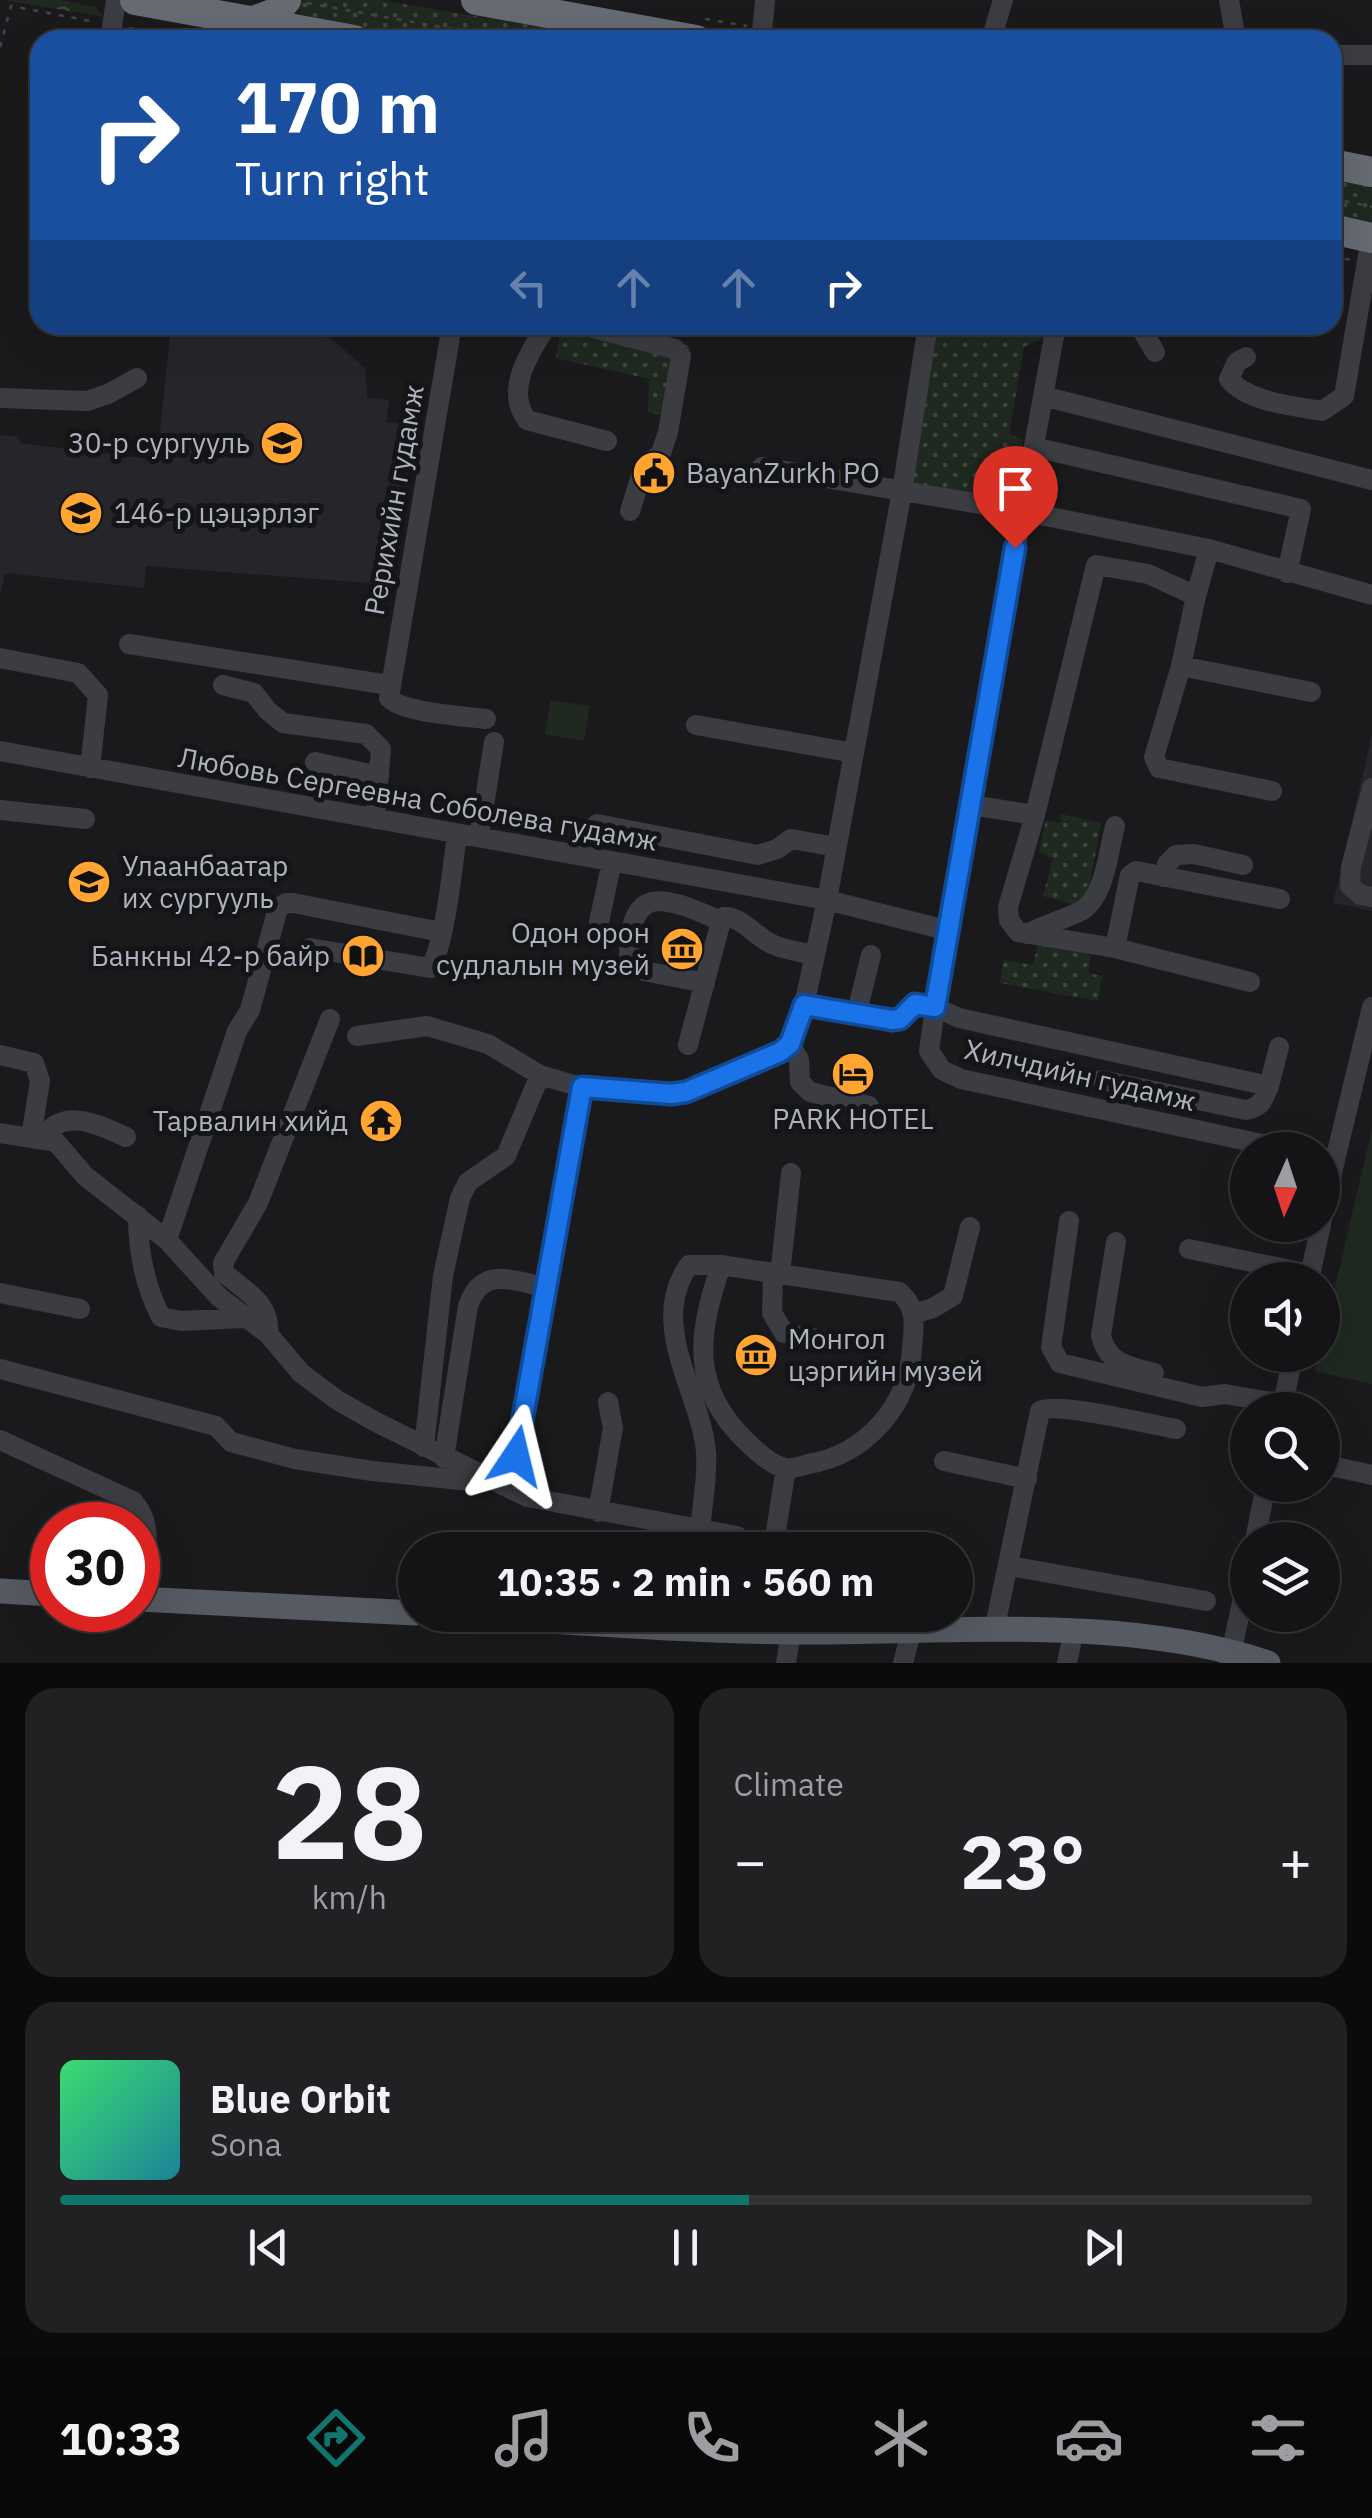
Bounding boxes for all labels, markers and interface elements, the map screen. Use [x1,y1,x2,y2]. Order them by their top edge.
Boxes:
text: 170 m [235,61,440,152]
icon: right [70,70,200,200]
text: Turn right [235,149,430,207]
icon: left [501,260,556,315]
icon: ahead [606,260,661,315]
icon: ahead [711,260,766,315]
icon: right [816,260,871,315]
street label: Рерихийн гудамж [355,382,432,618]
school or university icon: 30-р сургууль [259,420,305,466]
place label: 30-р сургууль [68,424,250,461]
pin [973,446,1058,549]
public building icon: BayanZurkh PO [631,450,677,496]
place label: BayanZurkh PO [686,454,880,491]
icon: arrive [988,461,1043,516]
school or university icon: 146-р цэцэрлэг [58,490,104,536]
place label: 146-р цэцэрлэг [114,494,319,531]
street label: Любовь Сергеевна Соболева гудамж [176,738,661,859]
place label: Улаанбаатар их сургууль [122,847,288,916]
school or university icon: Улаанбаатар их сургууль [66,859,112,905]
place label: Одон орон судлалын музей [436,914,650,983]
museum icon: Одон орон судлалын музей [659,926,705,972]
library icon: Банкны 42-р байр [340,933,386,979]
place label: Банкны 42-р байр [91,937,330,974]
street label: Хилчдийн гудамж [961,1030,1199,1119]
hotel icon: PARK HOTEL [830,1051,876,1097]
temple icon: Тарвалин хийд [358,1098,404,1144]
place label: PARK HOTEL [772,1100,934,1137]
place label: Тарвалин хийд [153,1102,348,1139]
north arrow [1230,1132,1340,1242]
map controls [1230,1132,1340,1632]
button: sound [1230,1262,1340,1372]
place label: Монгол цэргийн музей [788,1320,983,1389]
museum icon: Монгол цэргийн музей [733,1332,779,1378]
button: search [1230,1392,1340,1502]
position arrow [464,1404,568,1508]
speed limit sign: 30 [30,1502,160,1632]
button: layers [1230,1522,1340,1632]
text: 10:35 · 2 min · 560 m [497,1557,874,1606]
text: 28 [271,1726,427,1895]
text: Climate [734,1763,844,1805]
text: 23° [960,1812,1085,1910]
text: − [734,1825,767,1896]
text: + [1279,1825,1312,1896]
text: km/h [312,1876,387,1918]
text: Blue Orbit [210,2074,391,2123]
text: Sona [210,2123,282,2165]
icon: previous [241,2220,296,2275]
icon: pause [658,2220,713,2275]
icon: next [1076,2220,1131,2275]
icon: directions [301,2403,371,2473]
icon: music [489,2403,559,2473]
icon: phone [677,2403,747,2473]
icon: climate [866,2403,936,2473]
icon: car [1054,2403,1124,2473]
icon: filters [1243,2403,1313,2473]
text: 10:33 [59,2409,182,2467]

